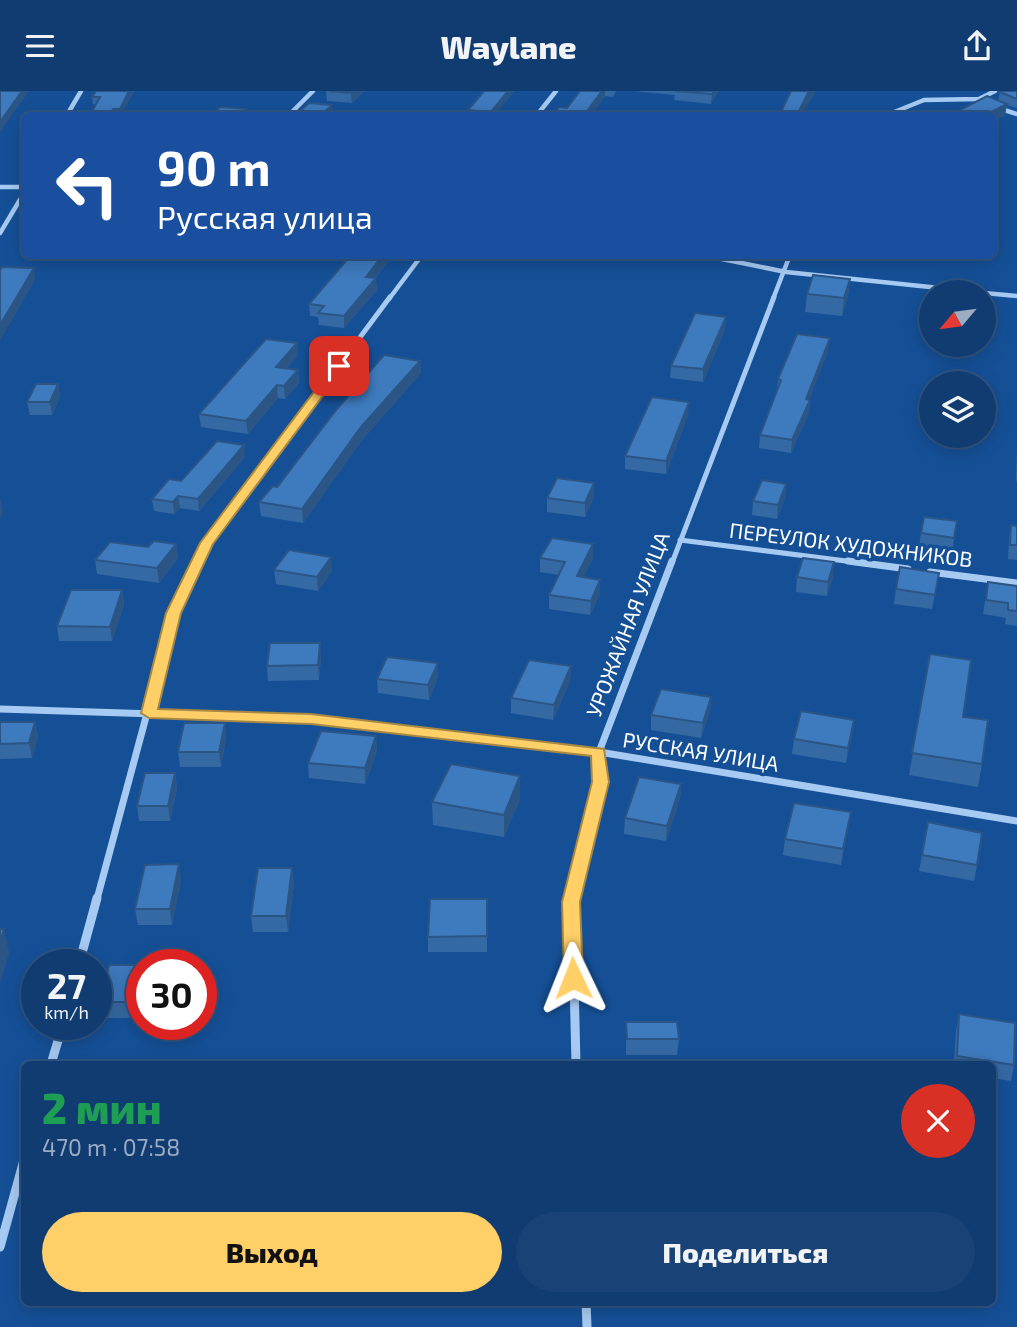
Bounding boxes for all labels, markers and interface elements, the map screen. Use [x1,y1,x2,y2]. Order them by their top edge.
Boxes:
icon: menu [21,27,59,65]
text: Waylane [440,27,577,65]
icon: share [958,27,996,65]
text: 90 m [157,137,271,196]
icon: left [42,140,133,231]
text: Русская улица [157,197,373,235]
north arrow [919,280,996,357]
map controls [919,280,996,448]
pin [309,336,369,396]
icon: arrive [320,347,358,385]
button: layers [919,371,996,448]
street label: ПЕРЕУЛОК ХУДОЖНИКОВ [728,517,974,571]
street label: УРОЖАЙНАЯ УЛИЦА [580,528,674,720]
street label: РУССКАЯ УЛИЦА [621,726,781,776]
position arrow [536,941,610,1015]
speed limit sign: 30 [126,949,217,1040]
text: 27 [47,964,86,1006]
text: km/h [44,1001,89,1023]
text: 2 мин [42,1082,162,1132]
button: close [901,1084,975,1158]
text: 470 m · 07:58 [42,1133,180,1161]
button: Выход [42,1212,502,1292]
button: Поделиться [516,1212,975,1292]

